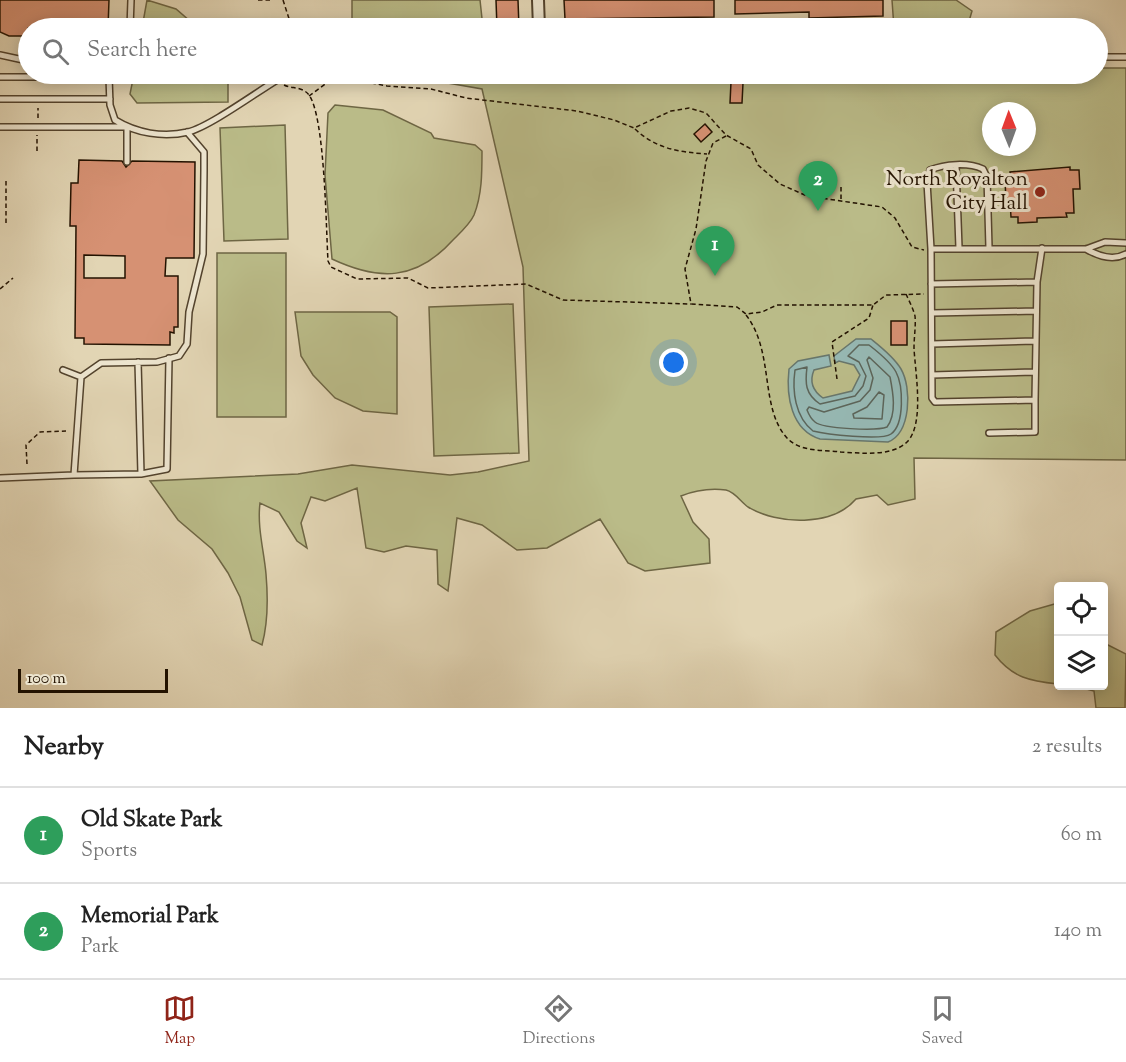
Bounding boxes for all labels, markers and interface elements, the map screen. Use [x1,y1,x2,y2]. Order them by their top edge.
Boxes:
search box [18,18,1108,84]
icon: search [39,35,72,68]
text: Search here [87,35,197,67]
north arrow [982,102,1036,156]
pin: 2 [798,162,838,211]
place label: North Royalton City Hall [886,165,1028,219]
marker: North Royalton City Hall [1033,185,1047,199]
pin: 1 [696,226,734,276]
your location [659,348,688,377]
map controls [1054,582,1108,690]
button: locate [1054,582,1108,636]
button: layers [1054,636,1108,690]
scale bar [18,666,168,694]
text: 100 m [27,668,66,691]
text: Nearby [24,729,104,766]
text: 2 results [1032,733,1102,762]
text: Old Skate Park [81,805,222,837]
text: 1 [40,821,47,850]
text: 60 m [1061,821,1102,850]
text: Sports [81,837,137,866]
text: Memorial Park [81,901,219,933]
text: 2 [39,917,48,946]
text: 140 m [1054,917,1102,946]
text: Park [81,933,119,962]
tab: Map [163,992,196,1051]
tab: Directions [523,992,595,1051]
tab: Saved [922,992,963,1051]

